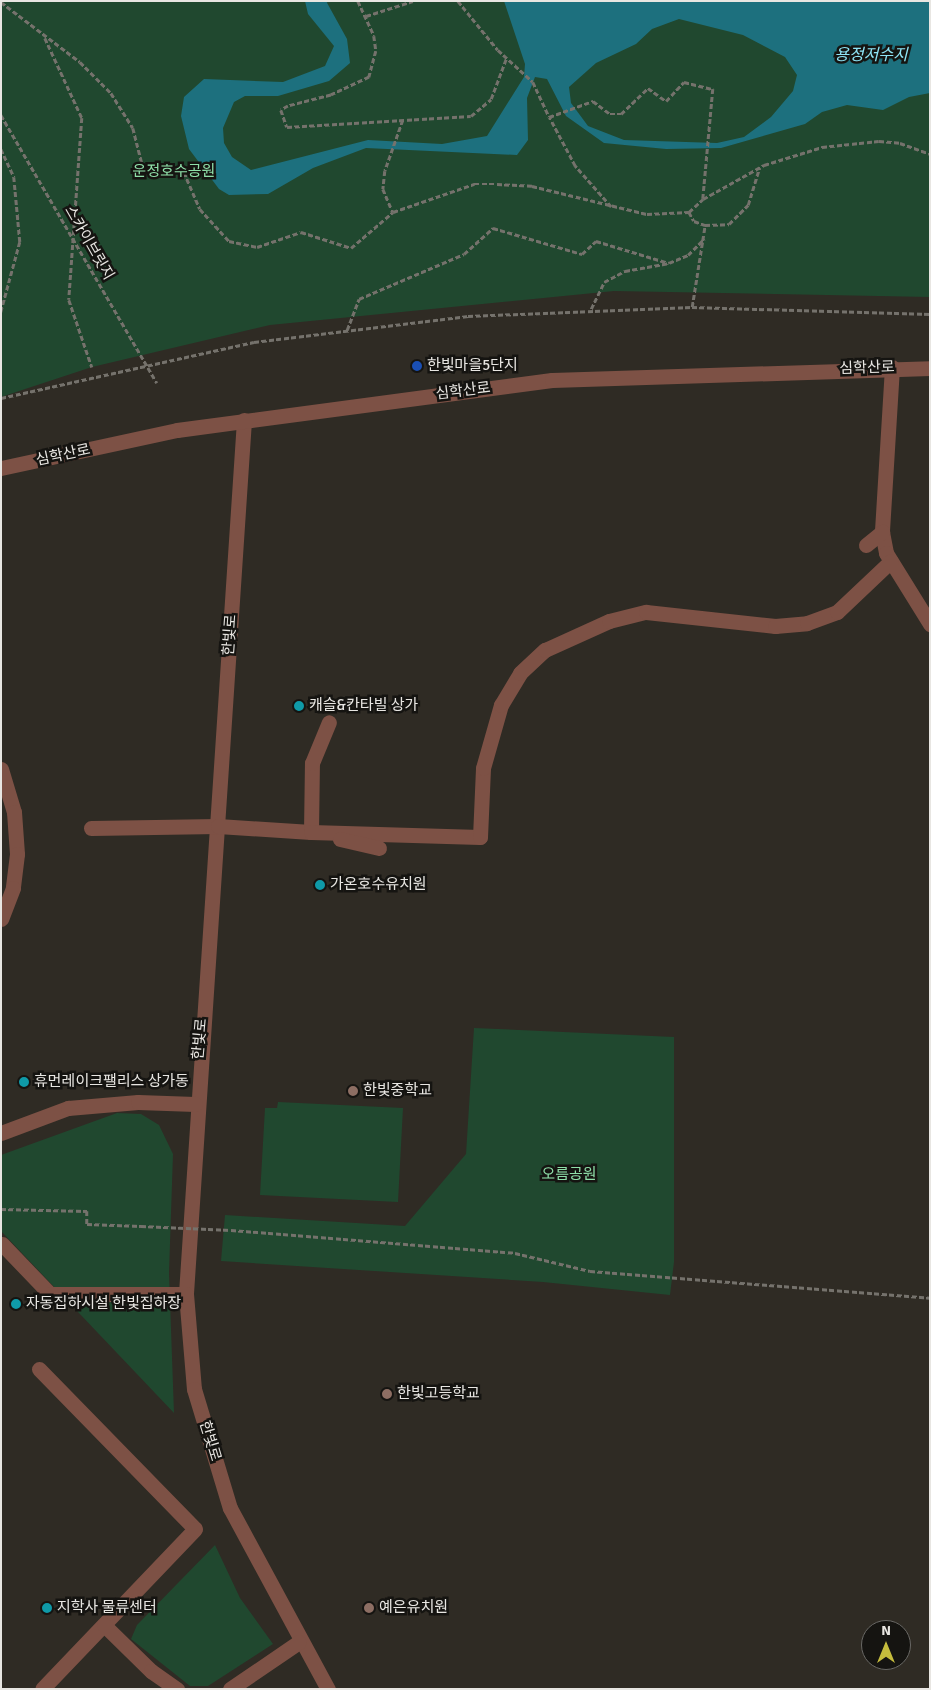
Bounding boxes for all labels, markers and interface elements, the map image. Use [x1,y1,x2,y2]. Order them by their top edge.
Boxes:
water label: 용정저수지 [834,45,908,65]
park label: 운정호수공원 [133,163,215,181]
street label: 스카이브릿지 [61,203,117,283]
place label: 한빛마을5단지 [427,357,518,375]
street label: 심학산로 [839,358,895,378]
marker: 한빛마을5단지 [411,360,423,372]
street label: 심학산로 [435,379,491,403]
street label: 심학산로 [34,440,92,470]
street label: 한빛로 [220,614,240,656]
place label: 캐슬&칸타빌 상가 [309,697,418,715]
marker: 캐슬&칸타빌 상가 [293,700,305,712]
place label: 가온호수유치원 [330,876,427,894]
marker: 가온호수유치원 [314,879,326,891]
street label: 한빛로 [189,1018,211,1060]
place label: 휴먼레이크팰리스 상가동 [34,1073,189,1091]
marker: 휴먼레이크팰리스 상가동 [18,1076,30,1088]
place label: 한빛중학교 [363,1082,432,1100]
marker: 한빛중학교 [347,1085,359,1097]
park label: 오름공원 [541,1166,597,1184]
place label: 자동집하시설 한빛집하장 [26,1295,181,1313]
marker: 자동집하시설 한빛집하장 [10,1298,22,1310]
place label: 한빛고등학교 [397,1385,480,1403]
marker: 한빛고등학교 [381,1388,393,1400]
street label: 한빛로 [195,1419,225,1463]
place label: 지학사 물류센터 [57,1599,157,1617]
place label: 예은유치원 [379,1599,448,1617]
marker: 지학사 물류센터 [41,1602,53,1614]
marker: 예은유치원 [363,1602,375,1614]
north arrow [861,1620,911,1670]
text: N [881,1622,891,1639]

